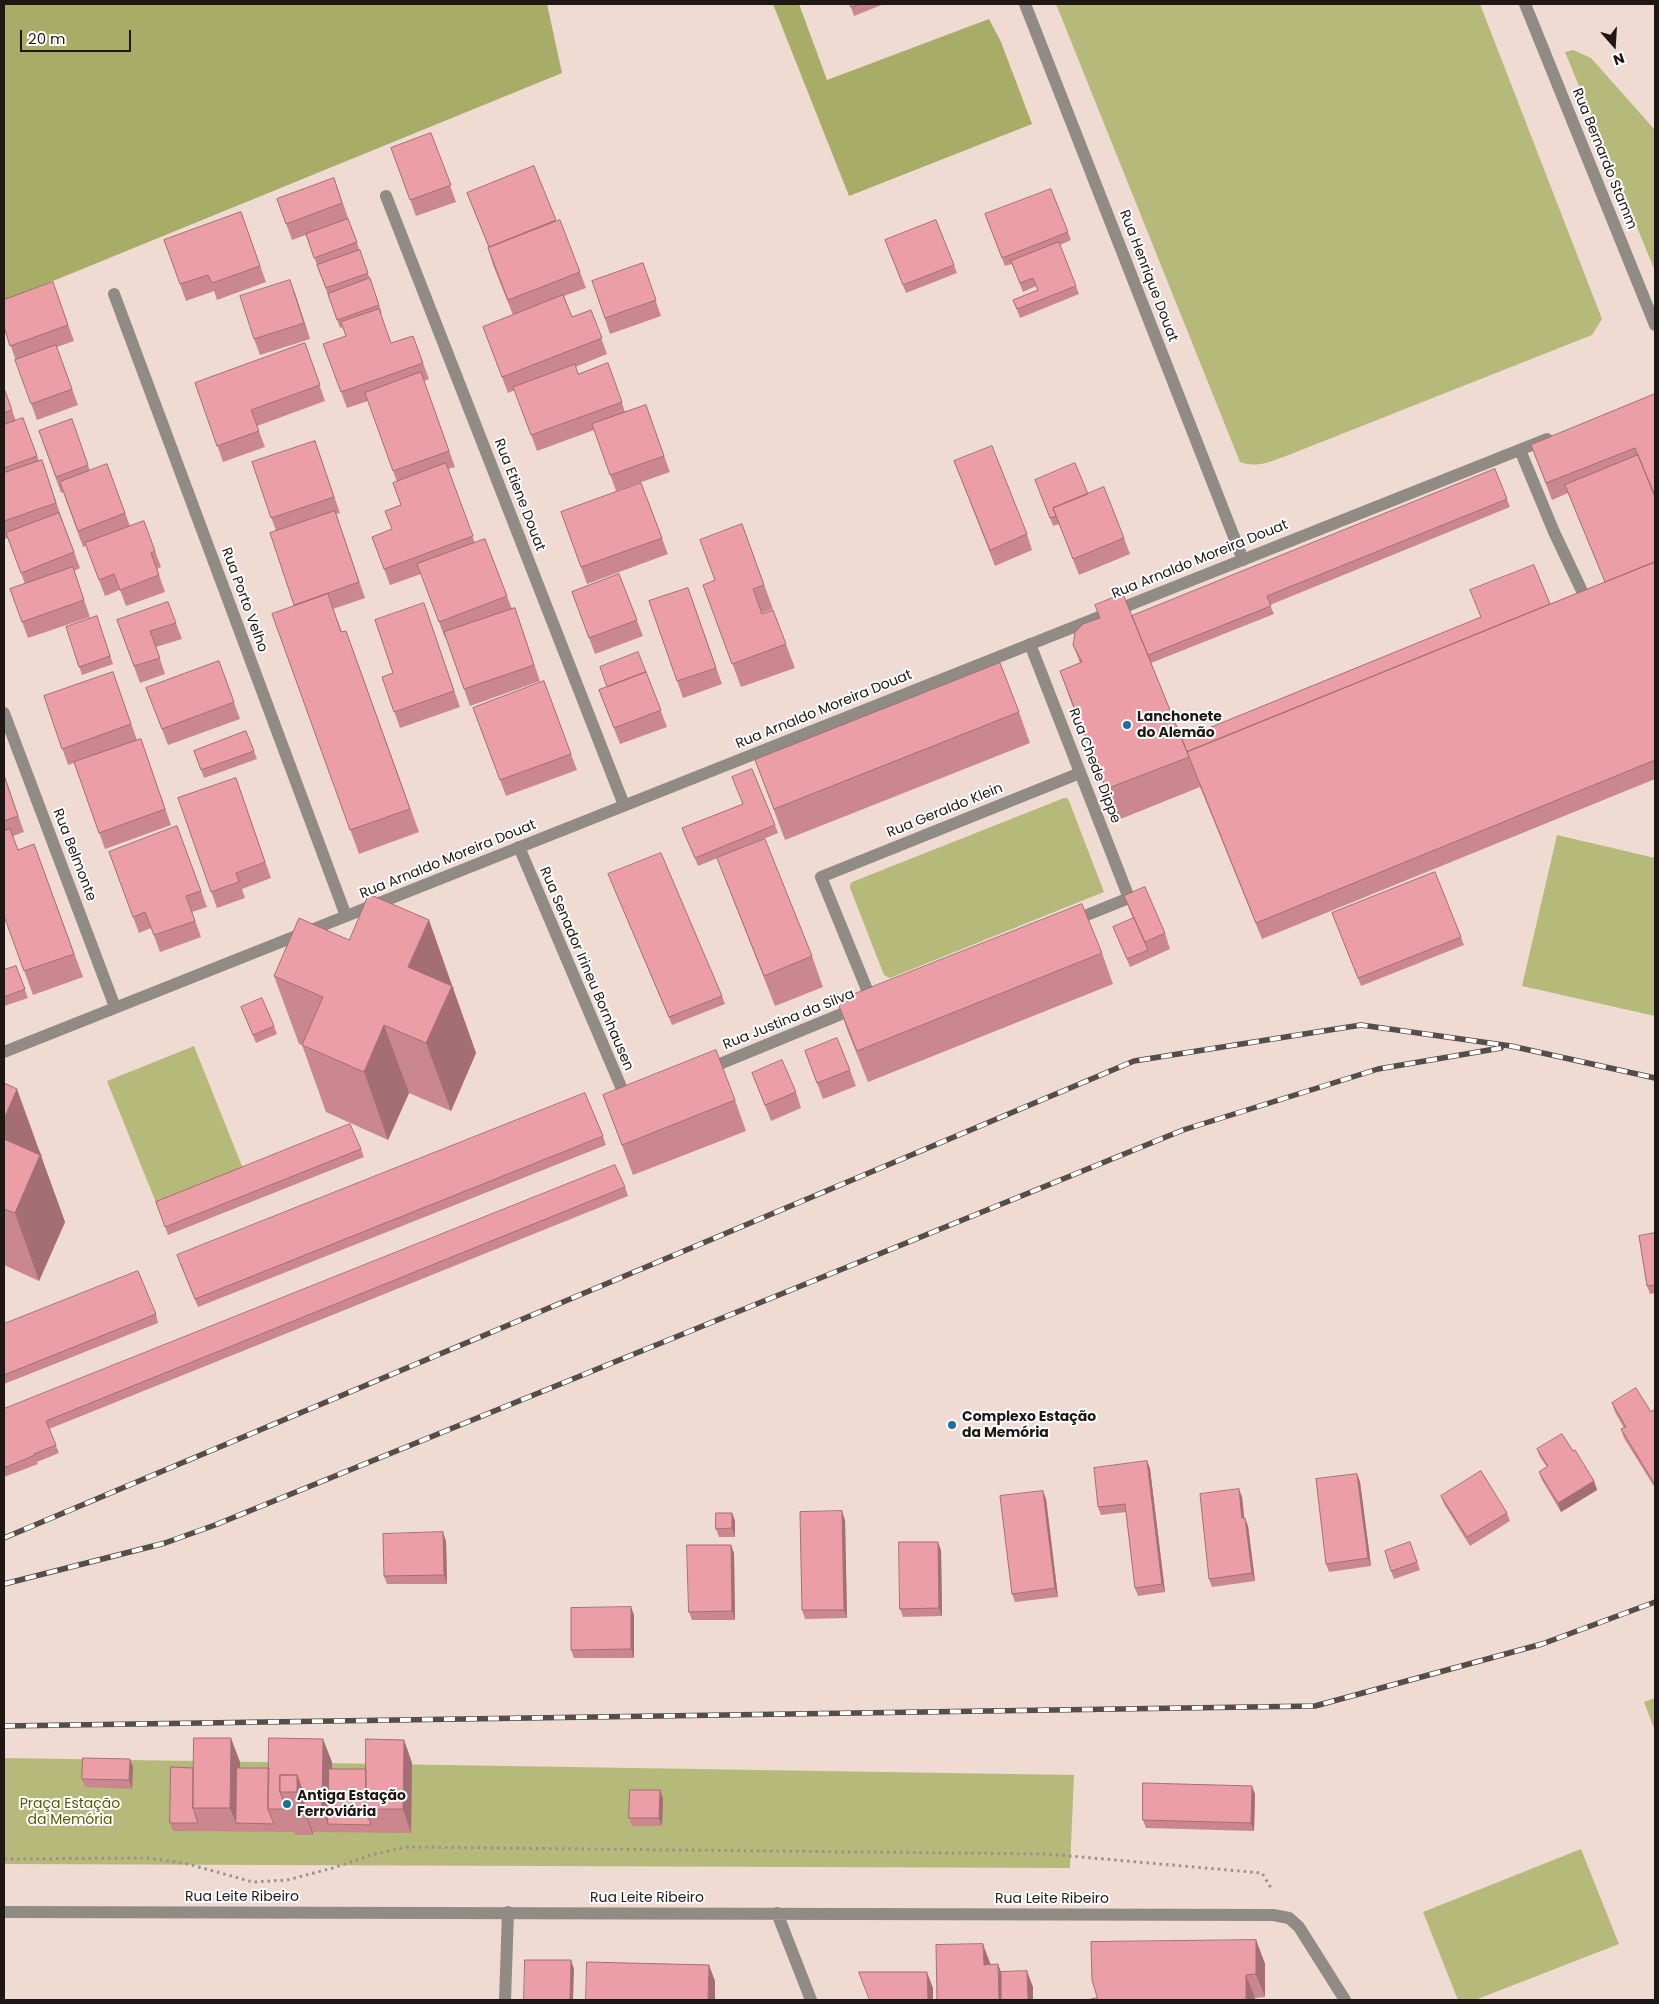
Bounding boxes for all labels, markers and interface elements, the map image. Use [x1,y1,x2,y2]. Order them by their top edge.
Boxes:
scale bar [22,20,134,52]
north arrow [1589,20,1639,70]
text: 20 m [28,28,66,49]
text: N [1611,48,1627,70]
street label: Rua Bernardo Stamm [1568,86,1640,232]
street label: Rua Henrique Douat [1115,208,1181,344]
street label: Rua Etiene Douat [490,437,548,553]
street label: Rua Arnaldo Moreira Douat [1109,517,1291,603]
street label: Rua Porto Velho [217,545,271,655]
street label: Rua Arnaldo Moreira Douat [733,667,915,753]
street label: Rua Chede Dippe [1064,706,1124,826]
place label: Lanchonete do Alemão [1137,709,1222,742]
marker: Lanchonete do Alemão [1121,719,1133,731]
street label: Rua Geraldo Klein [885,780,1005,842]
street label: Rua Belmonte [49,806,99,904]
street label: Rua Arnaldo Moreira Douat [357,817,539,903]
street label: Rua Senador Irineu Bornhausen [535,865,637,1073]
street label: Rua Justina da Silva [721,986,857,1054]
place label: Complexo Estação da Memória [962,1409,1096,1441]
marker: Complexo Estação da Memória [946,1419,958,1431]
place label: Antiga Estação Ferroviária [297,1788,406,1820]
park label: Praça Estação da Memória [20,1796,120,1828]
marker: Antiga Estação Ferroviária [281,1798,293,1810]
street label: Rua Leite Ribeiro [185,1889,299,1905]
street label: Rua Leite Ribeiro [590,1890,704,1906]
street label: Rua Leite Ribeiro [995,1891,1109,1907]

